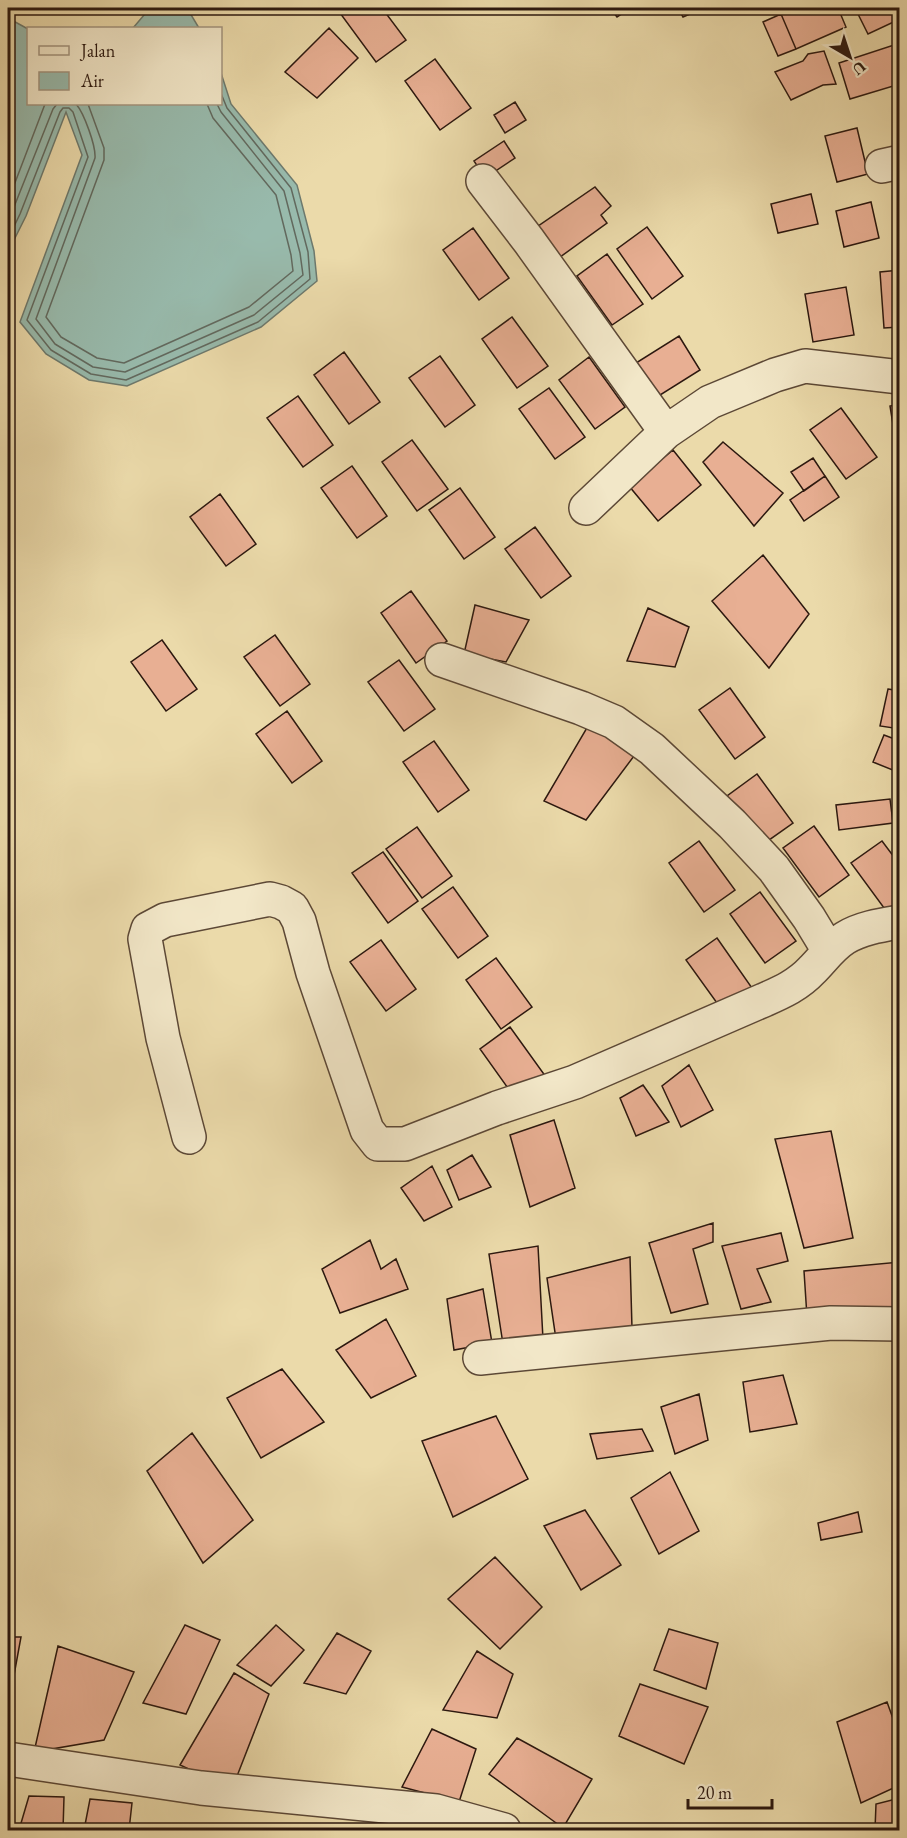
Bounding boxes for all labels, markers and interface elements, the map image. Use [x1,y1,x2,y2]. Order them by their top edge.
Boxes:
legend [27,27,222,105]
north arrow [820,27,880,87]
text: Jalan [79,39,116,62]
text: U [848,56,870,80]
text: Air [80,69,104,92]
scale bar [688,1772,772,1810]
text: 20 m [697,1781,732,1804]

